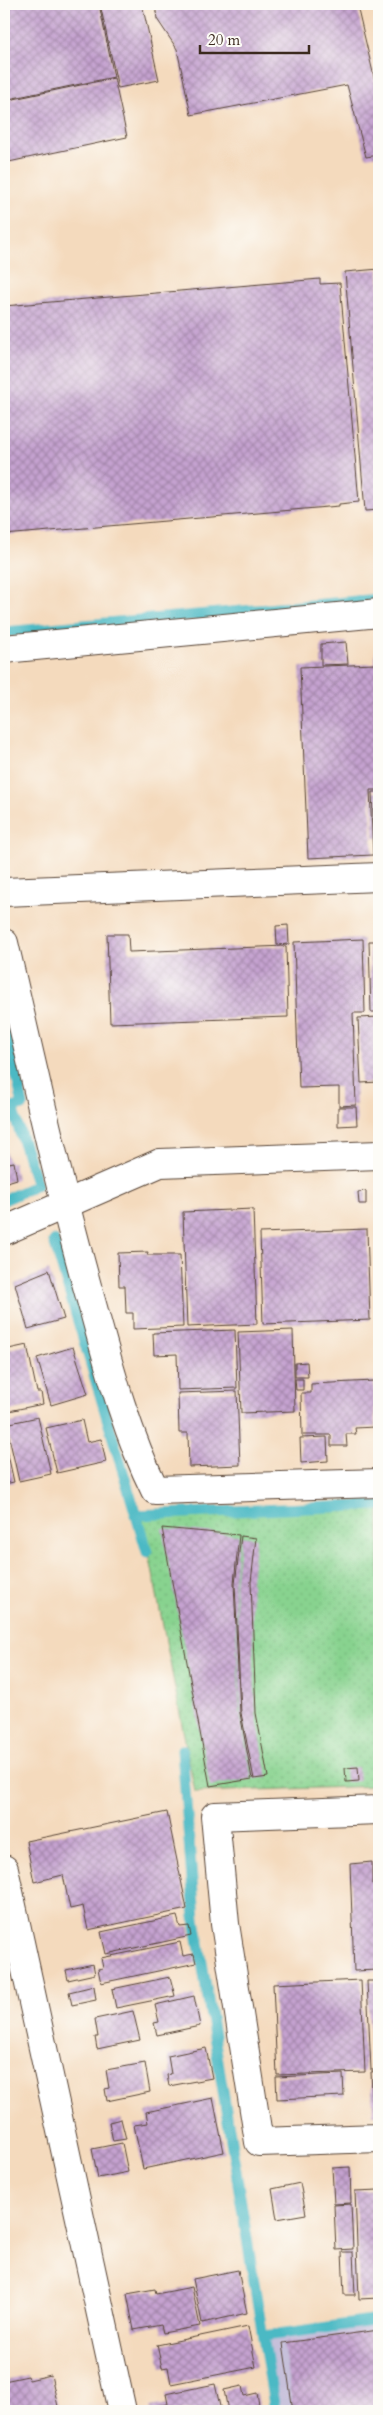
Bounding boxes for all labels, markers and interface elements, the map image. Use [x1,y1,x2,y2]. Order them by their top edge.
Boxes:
scale bar [200,22,309,54]
text: 20 m [208,30,240,50]

